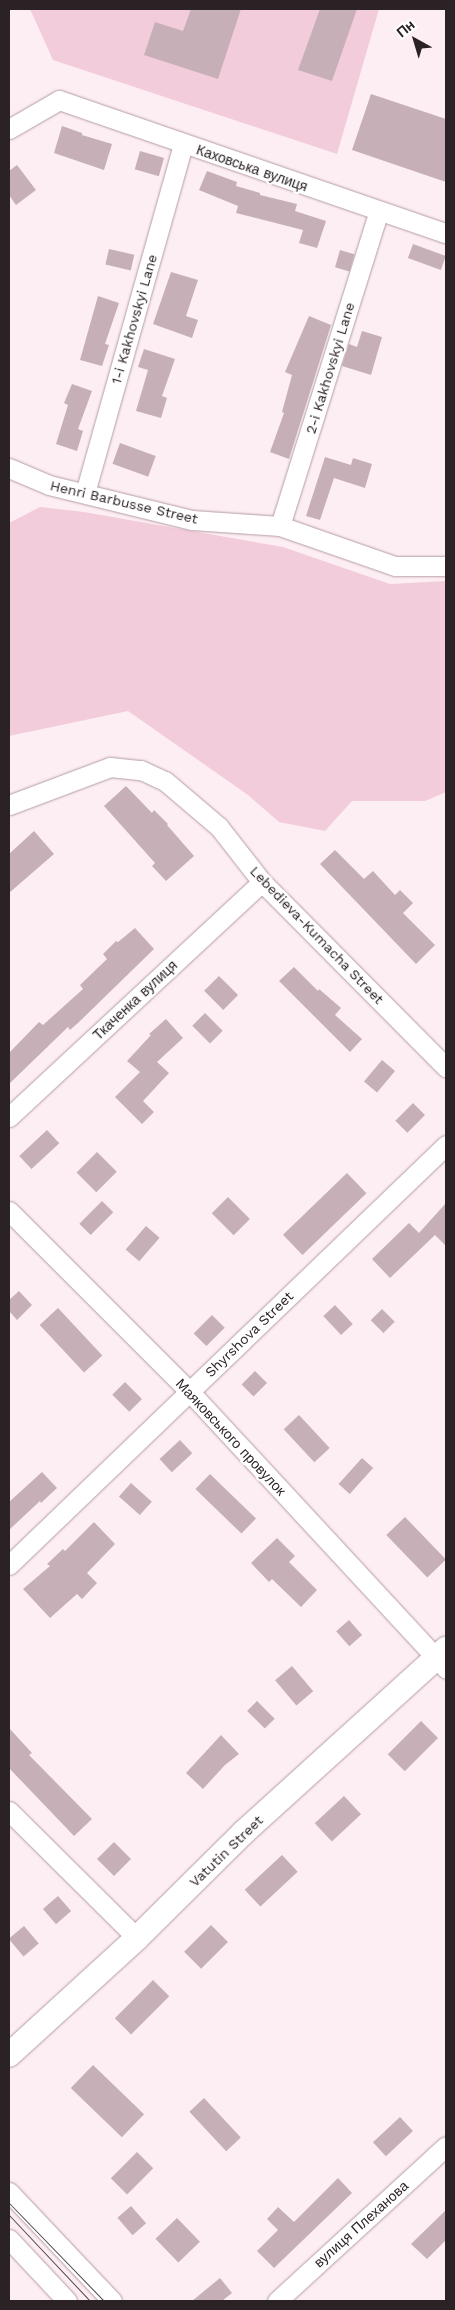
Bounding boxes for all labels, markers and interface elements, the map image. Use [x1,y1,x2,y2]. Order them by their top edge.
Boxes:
north arrow [390,15,440,65]
text: Пн [393,16,418,40]
street label: Каховська вулиця [194,141,310,195]
street label: 1-i Kakhovskyi Lane [107,252,161,386]
street label: 2-i Kakhovskyi Lane [302,300,358,436]
street label: Henri Barbusse Street [49,477,199,527]
street label: Lebedieva-Kumacha Street [247,862,387,1008]
street label: Ткаченка вулиця [89,957,181,1043]
street label: Shyrshova Street [201,1288,297,1380]
street label: Маяковського провулок [173,1375,289,1499]
street label: Vatutin Street [186,1812,266,1890]
street label: вулиця Плеханова [310,2177,412,2271]

